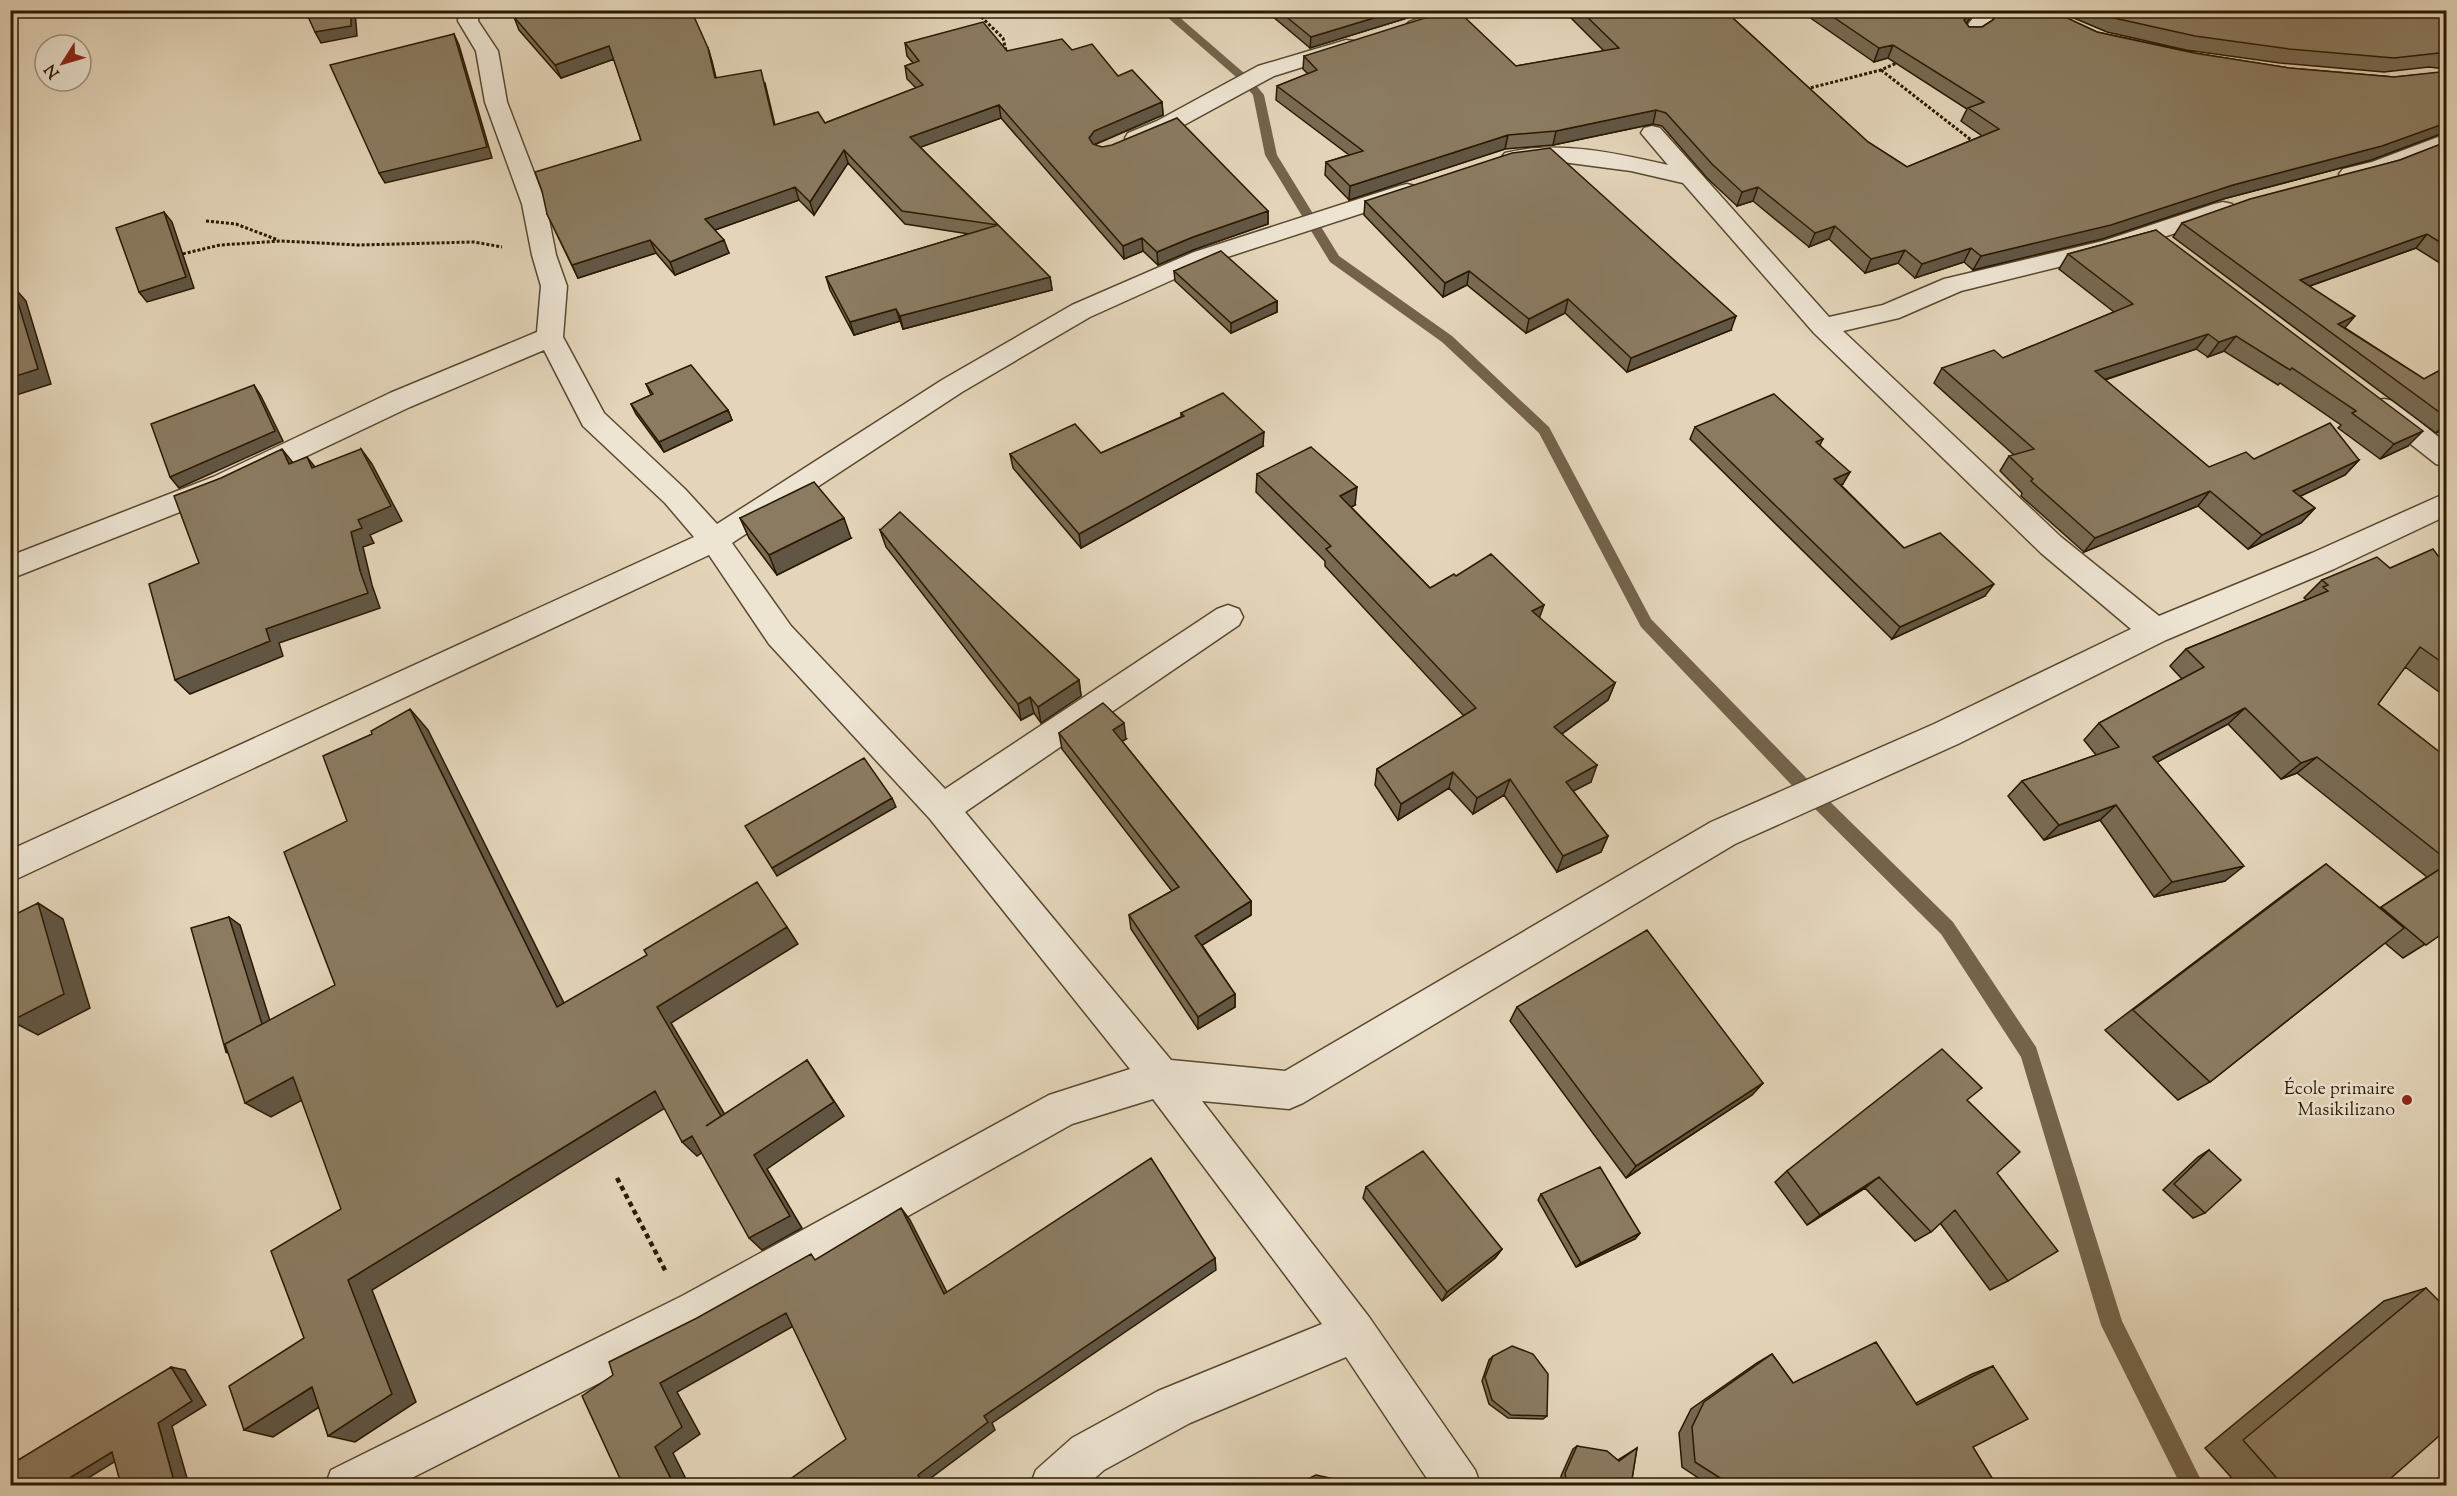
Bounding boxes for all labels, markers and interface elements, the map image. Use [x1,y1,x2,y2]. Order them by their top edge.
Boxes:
north arrow [33,33,93,93]
text: N [40,58,66,83]
place label: École primaire Masikilizano [2284,1077,2395,1124]
marker: École primaire Masikilizano [2400,1093,2414,1107]

